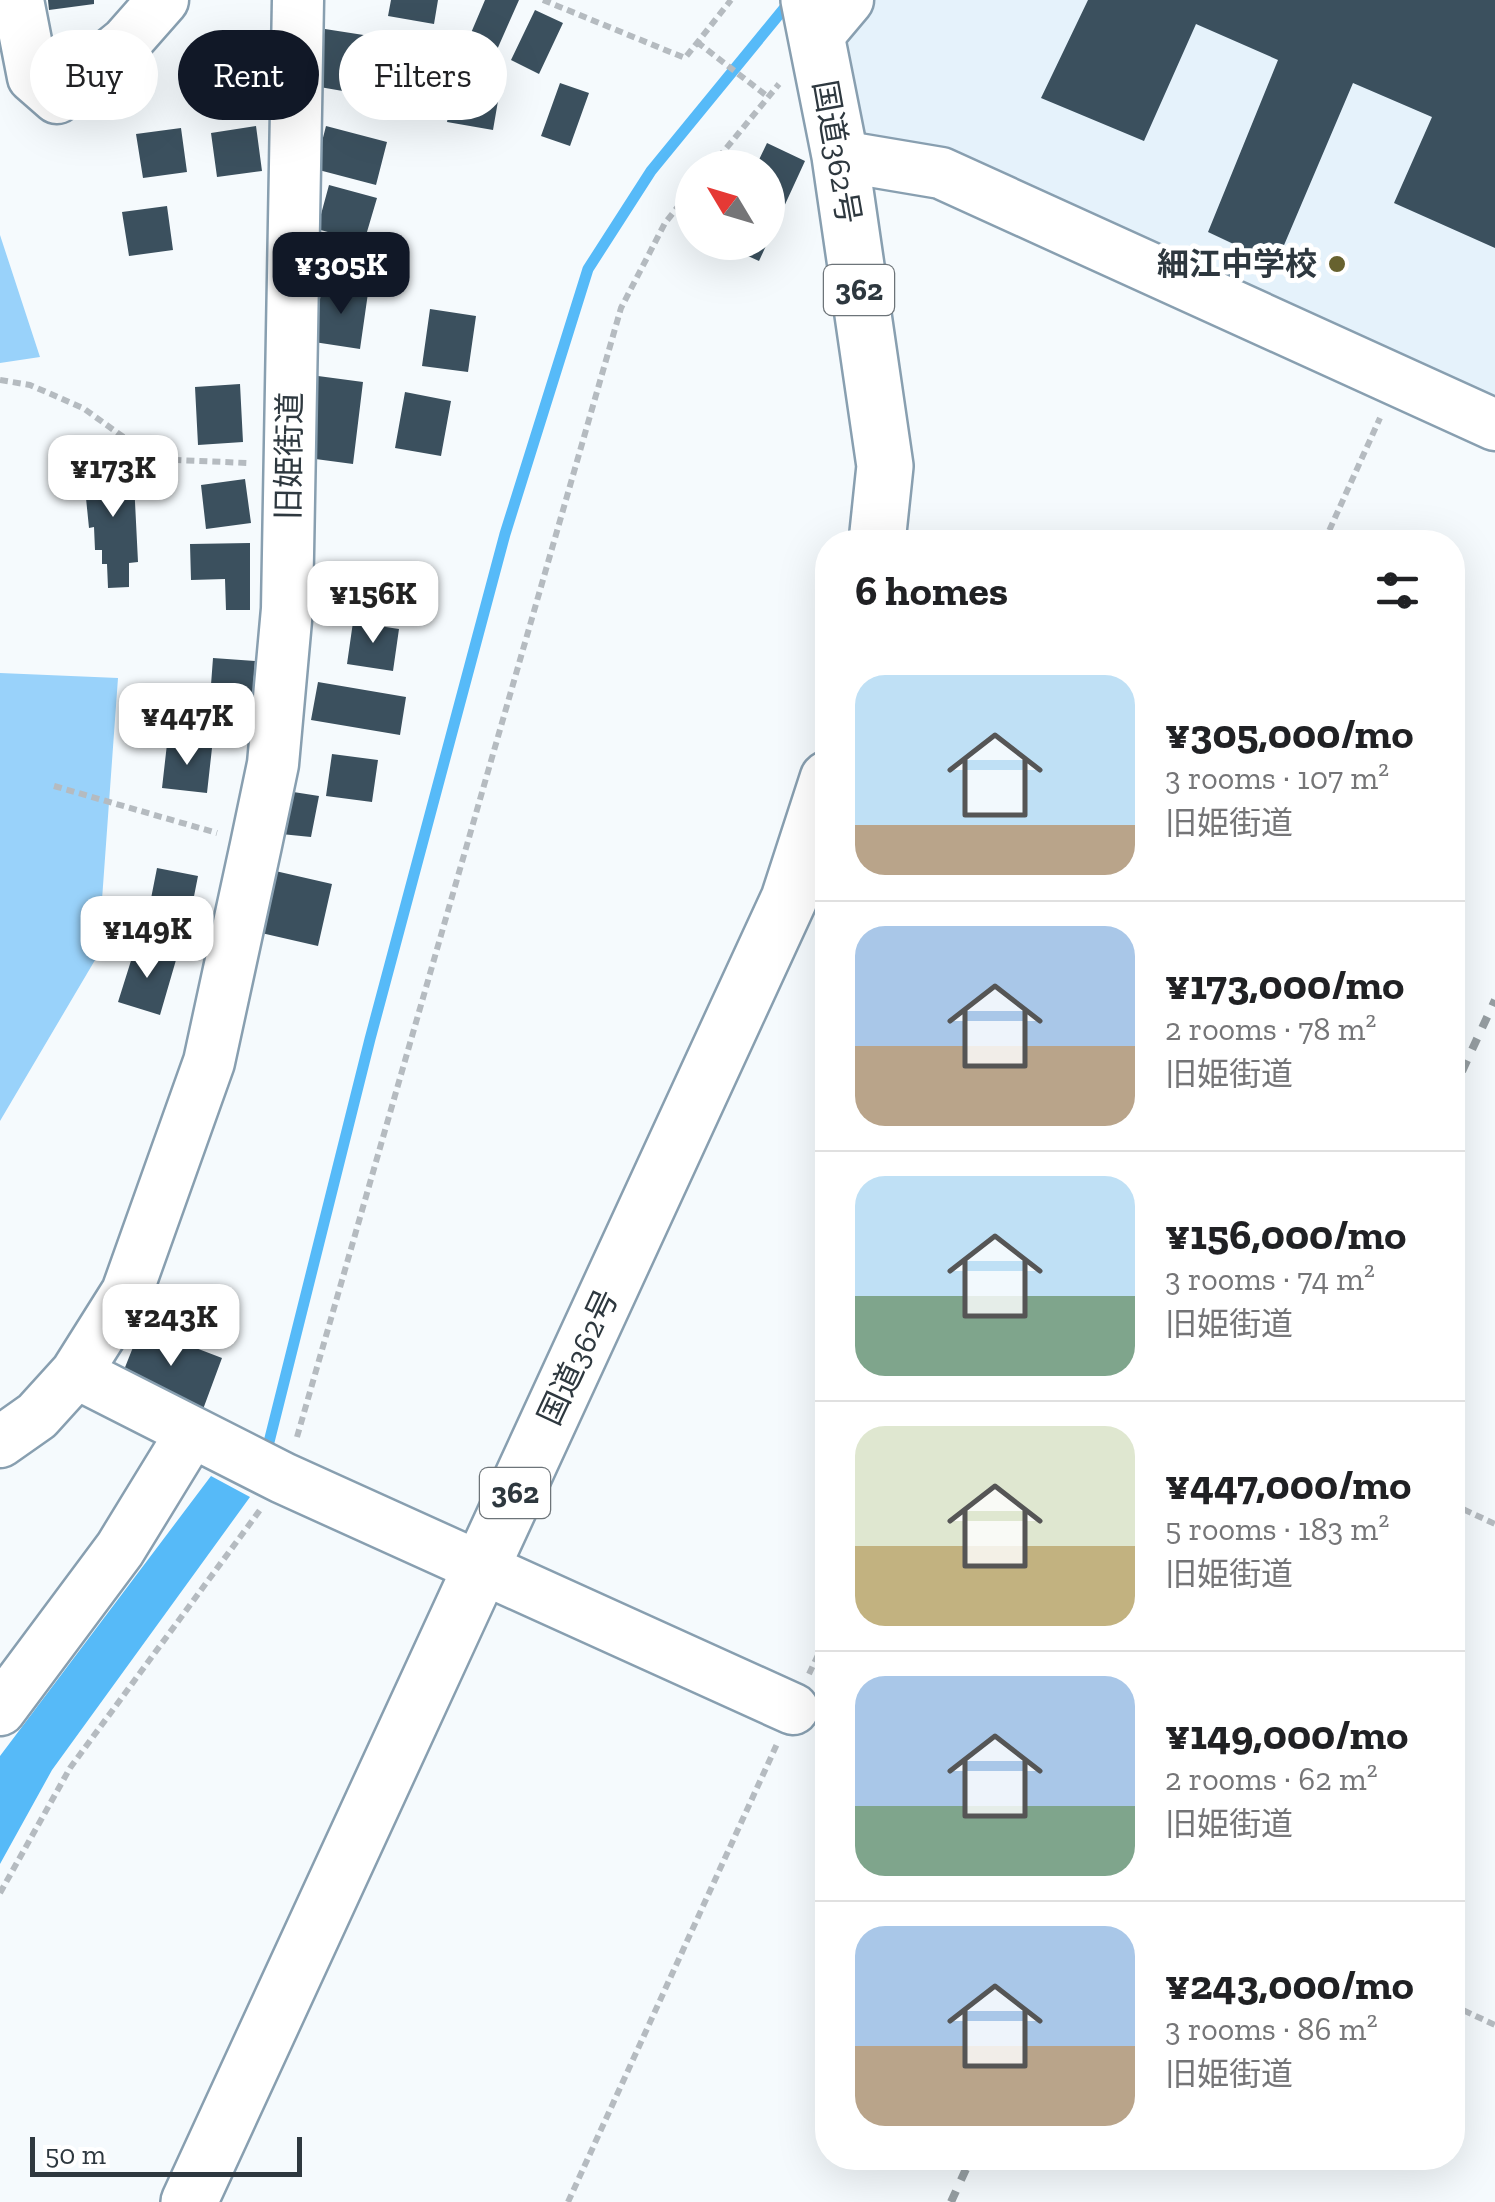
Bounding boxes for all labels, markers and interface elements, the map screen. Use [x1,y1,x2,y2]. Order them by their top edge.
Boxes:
chip: Buy [30,30,158,120]
chip: Rent [178,30,319,120]
chip: Filters [339,30,507,120]
street label: 国道362号 [806,77,868,227]
north arrow [675,150,785,260]
map controls [675,150,785,260]
pin: ¥305K [271,232,411,317]
text: ¥305K [295,245,387,283]
place label: 細江中学校 [1157,245,1317,283]
marker: 細江中学校 [1326,253,1348,275]
road number: 362 [824,265,894,315]
street label: 旧姫街道 [269,392,309,520]
pin: ¥173K [43,435,183,520]
text: ¥173K [70,448,156,486]
pin: ¥156K [303,561,443,646]
icon: filters [1370,563,1425,618]
text: 6 homes [855,565,1008,616]
text: ¥156K [329,574,417,612]
pin: ¥447K [117,683,257,768]
text: ¥447K [141,696,233,734]
text: ¥305,000/mo [1165,708,1413,759]
icon: home [935,715,1055,835]
text: 3 rooms · 107 m² [1165,759,1389,797]
text: 旧姫街道 [1165,804,1293,842]
pin: ¥149K [77,896,217,981]
text: ¥149K [103,909,191,947]
text: ¥173,000/mo [1165,959,1404,1010]
icon: home [935,966,1055,1086]
text: 2 rooms · 78 m² [1165,1010,1376,1048]
text: 旧姫街道 [1165,1055,1293,1093]
text: ¥156,000/mo [1165,1209,1406,1260]
icon: home [935,1216,1055,1336]
text: 3 rooms · 74 m² [1165,1260,1375,1298]
street label: 国道362号 [530,1283,626,1431]
pin: ¥243K [101,1284,241,1369]
text: ¥243K [124,1297,218,1335]
text: 旧姫街道 [1165,1305,1293,1343]
text: ¥447,000/mo [1165,1459,1411,1510]
icon: home [935,1466,1055,1586]
road number: 362 [480,1468,550,1518]
text: 5 rooms · 183 m² [1165,1510,1389,1548]
text: 旧姫街道 [1165,1555,1293,1593]
text: ¥149,000/mo [1165,1709,1408,1760]
icon: home [935,1716,1055,1836]
text: 2 rooms · 62 m² [1165,1760,1378,1798]
text: 旧姫街道 [1165,1805,1293,1843]
text: ¥243,000/mo [1165,1959,1414,2010]
icon: home [935,1966,1055,2086]
text: 3 rooms · 86 m² [1165,2010,1378,2048]
text: 旧姫街道 [1165,2055,1293,2093]
scale bar [30,2132,302,2176]
text: 50 m [45,2138,106,2171]

